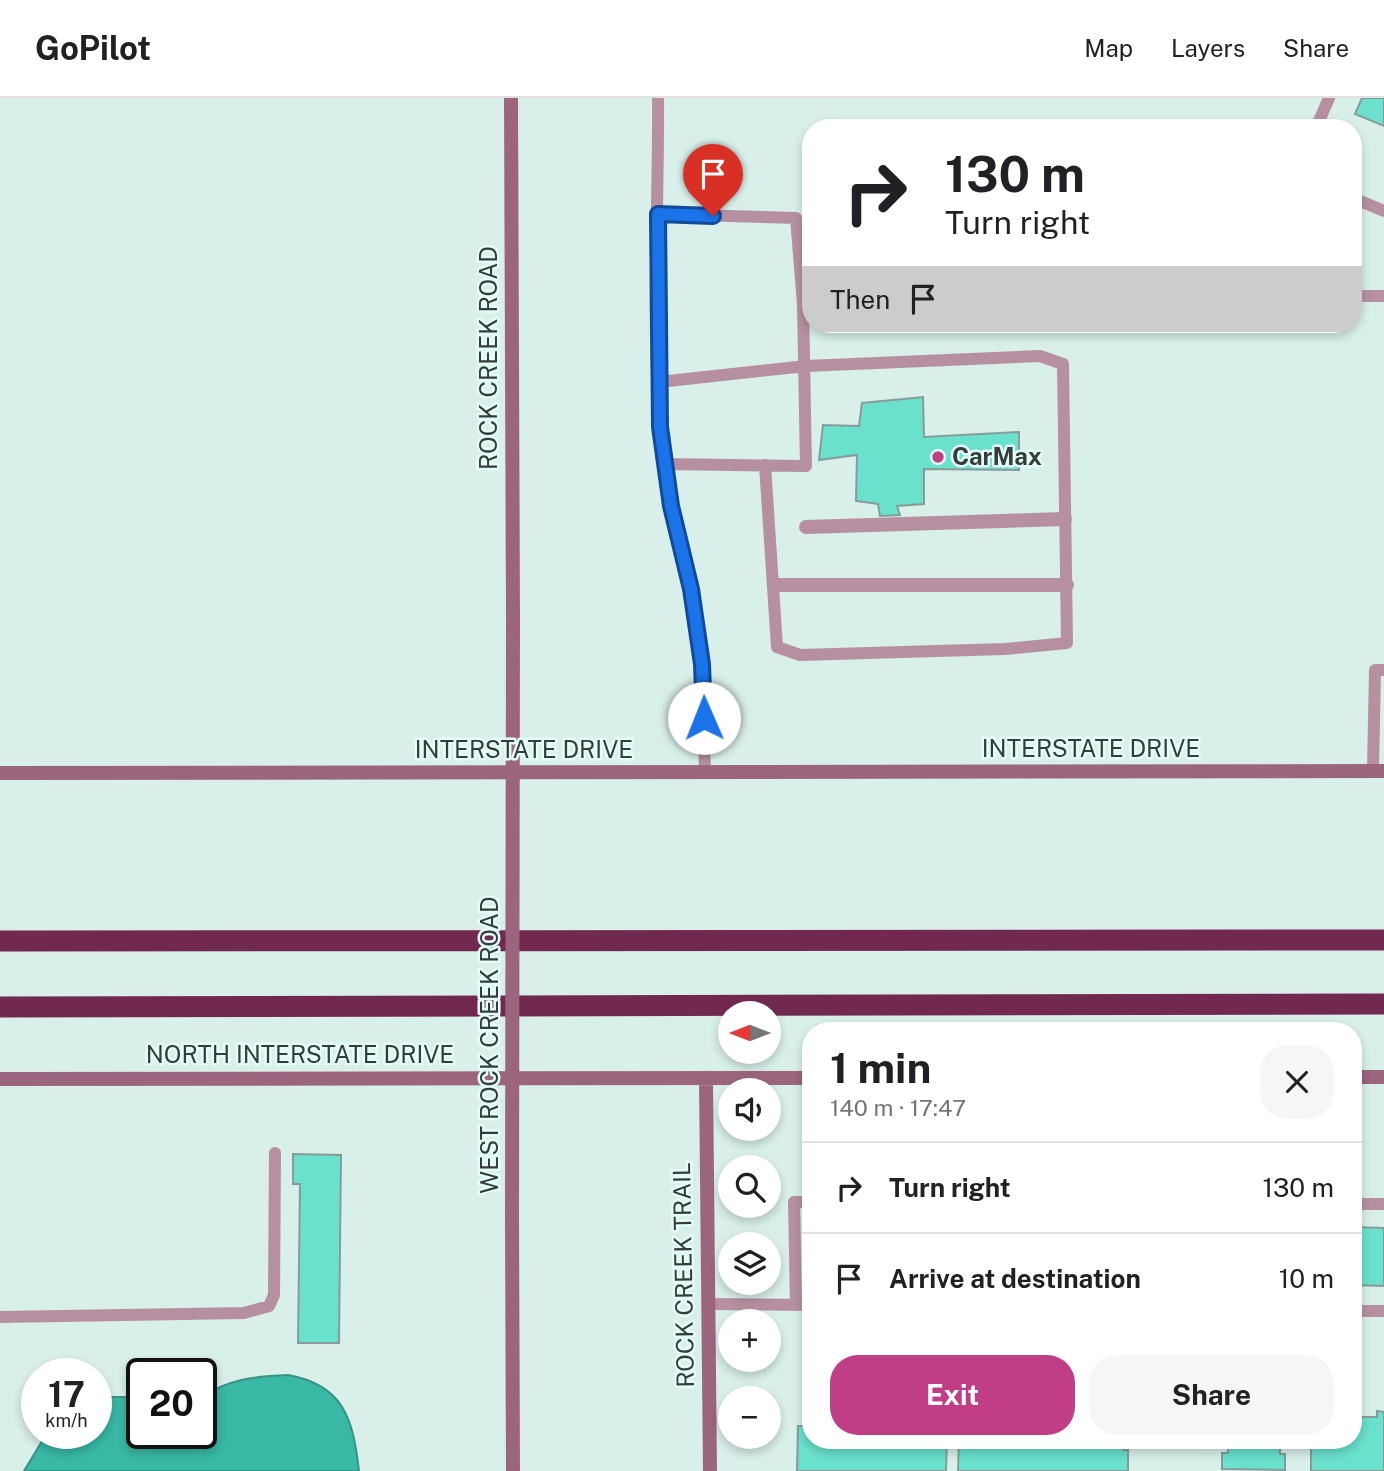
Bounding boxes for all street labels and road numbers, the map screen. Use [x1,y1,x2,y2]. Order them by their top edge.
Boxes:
street label: ROCK CREEK ROAD [474,246,502,470]
street label: INTERSTATE DRIVE [982,734,1200,762]
street label: INTERSTATE DRIVE [415,735,633,763]
street label: WEST ROCK CREEK ROAD [475,896,503,1194]
street label: NORTH INTERSTATE DRIVE [146,1040,454,1068]
street label: ROCK CREEK TRAIL [667,1162,699,1388]

